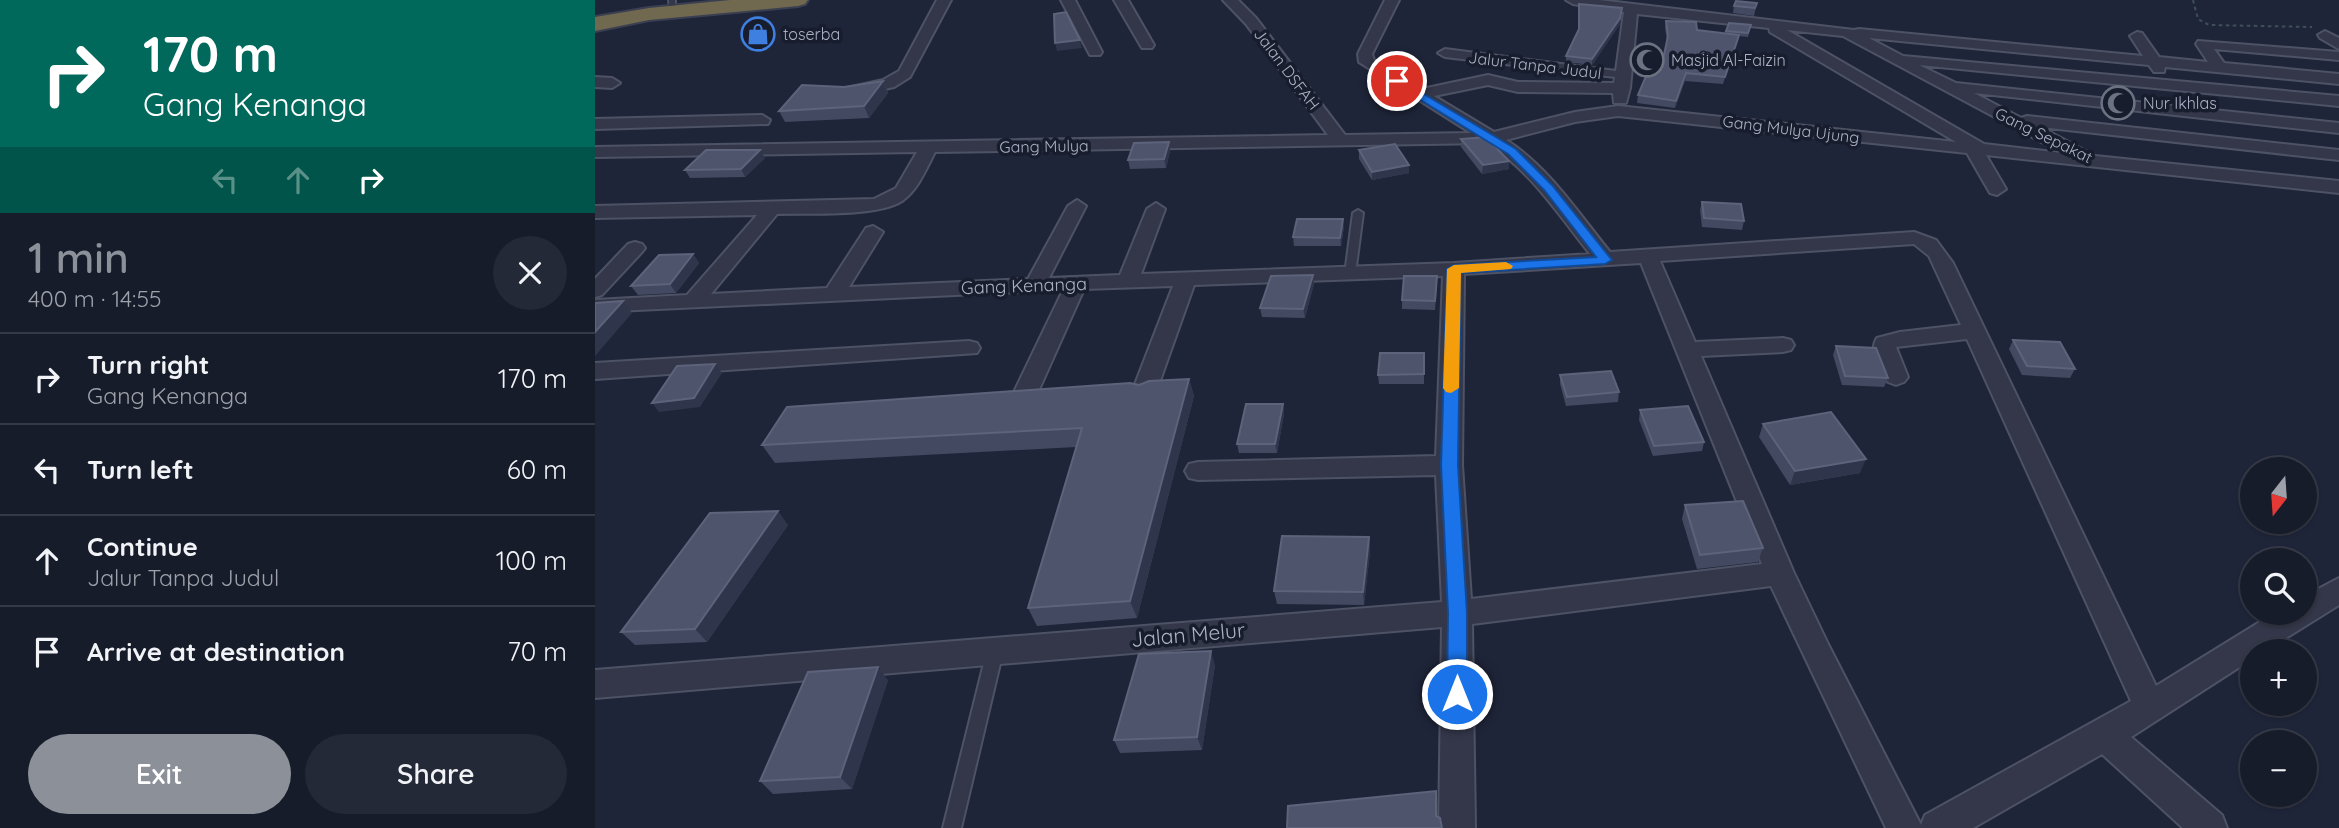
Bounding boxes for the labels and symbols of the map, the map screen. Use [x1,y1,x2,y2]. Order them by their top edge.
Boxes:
shop icon: toserba [739,15,777,53]
place label: toserba [783,24,840,44]
street label: Jalan DSFAH [1250,24,1324,114]
mosque icon: Masjid Al-Faizin [1628,41,1666,79]
street label: Jalur Tanpa Judul [1467,47,1603,83]
place label: Masjid Al-Faizin [1671,50,1786,70]
pin [1367,51,1427,111]
mosque icon: Nur Ikhlas [2099,84,2137,122]
place label: Nur Ikhlas [2143,93,2217,113]
street label: Gang Sepakat [1992,103,2096,167]
street label: Gang Mulya Ujung [1721,111,1861,147]
street label: Gang Mulya [999,135,1089,157]
street label: Gang Kenanga [961,272,1087,299]
north arrow [2240,457,2317,534]
street label: Jalan Melur [1130,616,1246,652]
position arrow [1420,657,1494,731]

